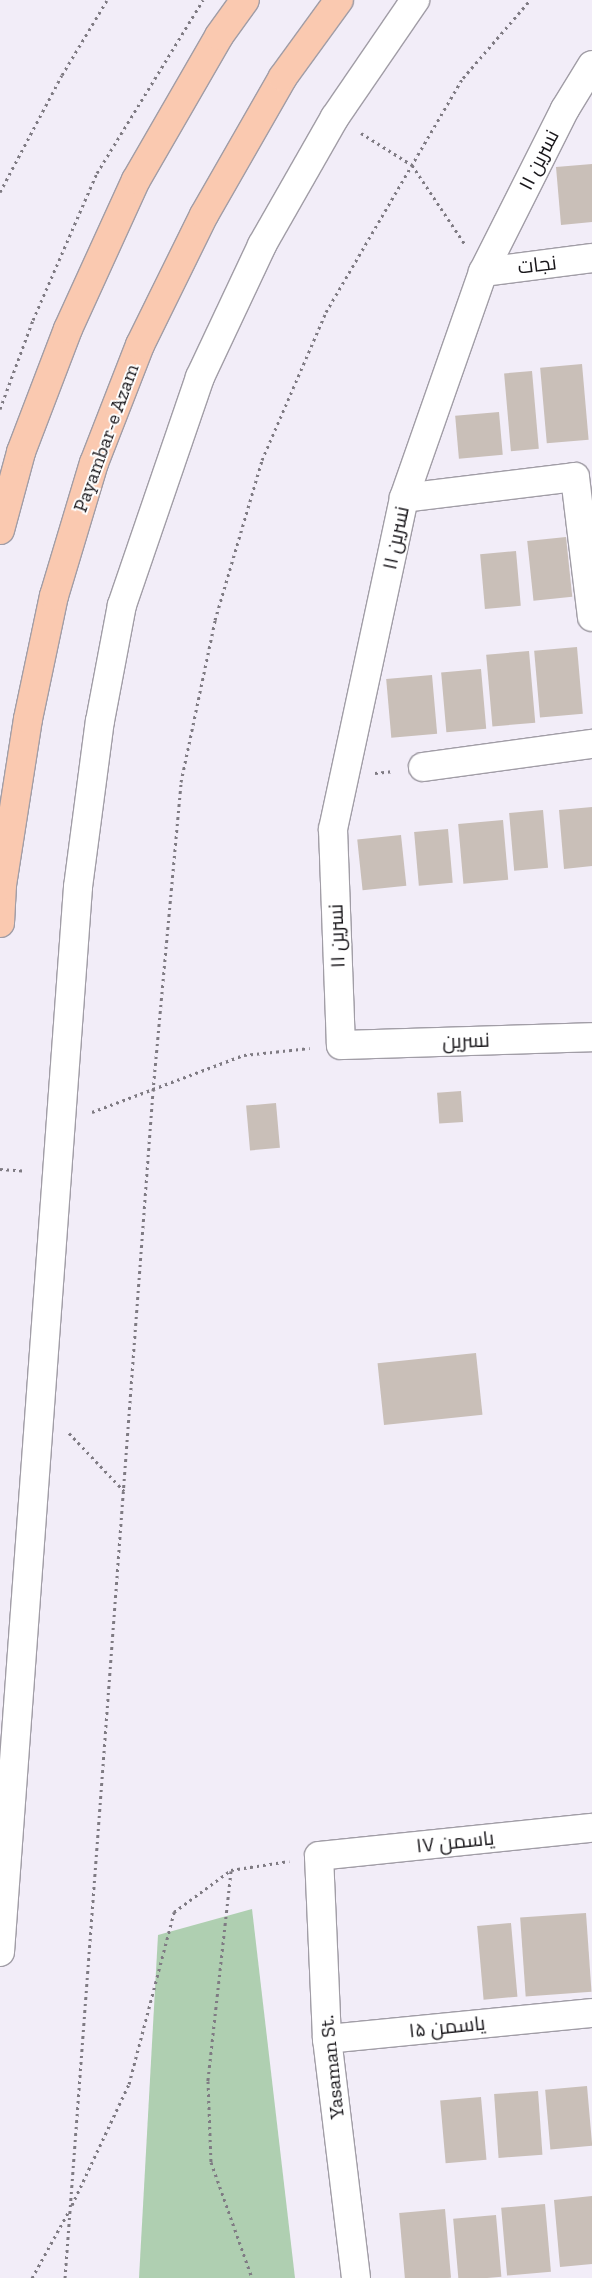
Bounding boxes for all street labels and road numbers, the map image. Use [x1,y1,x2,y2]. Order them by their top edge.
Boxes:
street label: نسرین ۱۱ [514,126,564,194]
street label: نجات [516,251,558,279]
street label: Payambar-e Azam [68,360,144,516]
street label: نسرین ۱۱ [378,504,414,572]
street label: نسرین ۱۱ [324,903,350,969]
street label: نسرین [442,1028,490,1054]
street label: یاسمن ۱۷ [415,1826,495,1858]
street label: یاسمن ۱۵ [408,2011,486,2043]
street label: Yasaman St. [315,2014,349,2120]

